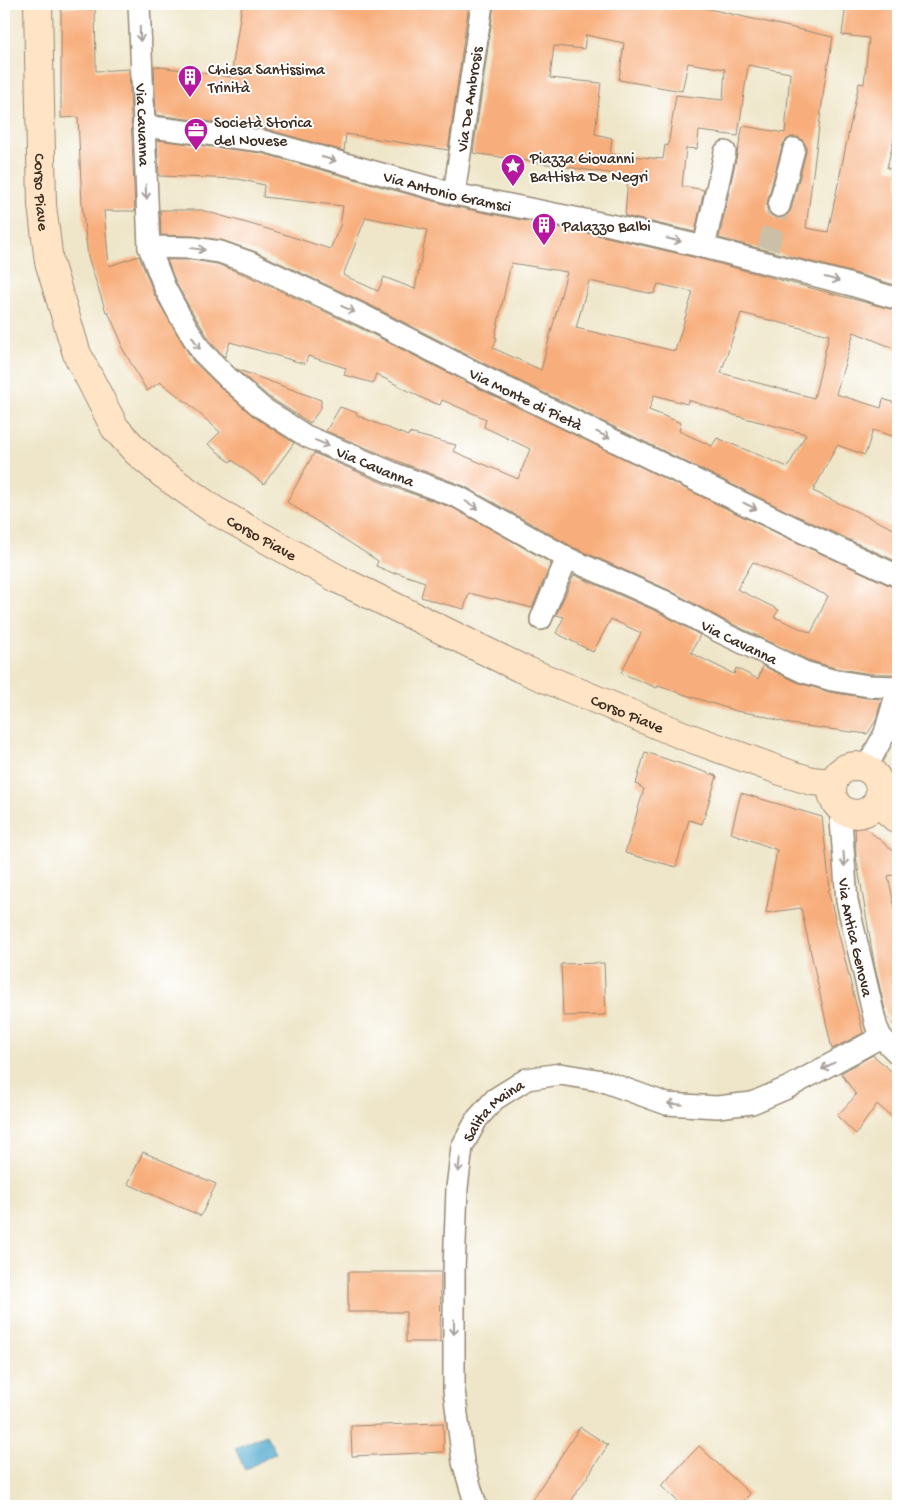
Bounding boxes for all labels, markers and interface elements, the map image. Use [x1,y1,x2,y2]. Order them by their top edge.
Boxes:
one-way arrow [135,25,145,41]
street label: Via De Ambrosis [454,45,489,154]
place label: Chiesa Santissima Trinità [207,62,326,99]
building icon: Chiesa Santissima Trinità [177,64,203,98]
street label: Via Cavanna [129,82,152,168]
place label: Società Storica del Novese [214,115,313,152]
office icon: Società Storica del Novese [183,117,209,151]
place label: Piazza Giovanni Battista De Negri [529,151,648,188]
street label: Corso Piave [28,153,51,233]
place icon: Piazza Giovanni Battista De Negri [500,153,526,187]
one-way arrow [320,154,336,164]
street label: Via Antonio Gramsci [380,169,512,218]
one-way arrow [142,184,151,200]
building icon: Palazzo Balbi [531,212,557,246]
place label: Palazzo Balbi [561,219,651,238]
one-way arrow [666,236,682,245]
one-way arrow [190,244,206,254]
one-way arrow [823,275,839,285]
one-way arrow [340,304,355,314]
one-way arrow [192,336,202,350]
street label: Via Monte di Pietà [464,365,585,437]
one-way arrow [596,430,611,440]
one-way arrow [314,438,329,448]
street label: Via Cavanna [331,444,417,494]
one-way arrow [465,500,480,510]
one-way arrow [742,502,757,511]
street label: Corso Piave [222,513,299,567]
street label: Via Cavanna [696,617,781,671]
street label: Corso Piave [587,692,666,740]
one-way arrow [839,851,849,867]
street label: Via Antica Genova [832,877,875,1000]
one-way arrow [821,1061,836,1071]
street label: Salita Maina [460,1076,530,1146]
one-way arrow [667,1099,683,1109]
one-way arrow [454,1157,464,1173]
one-way arrow [449,1318,459,1335]

